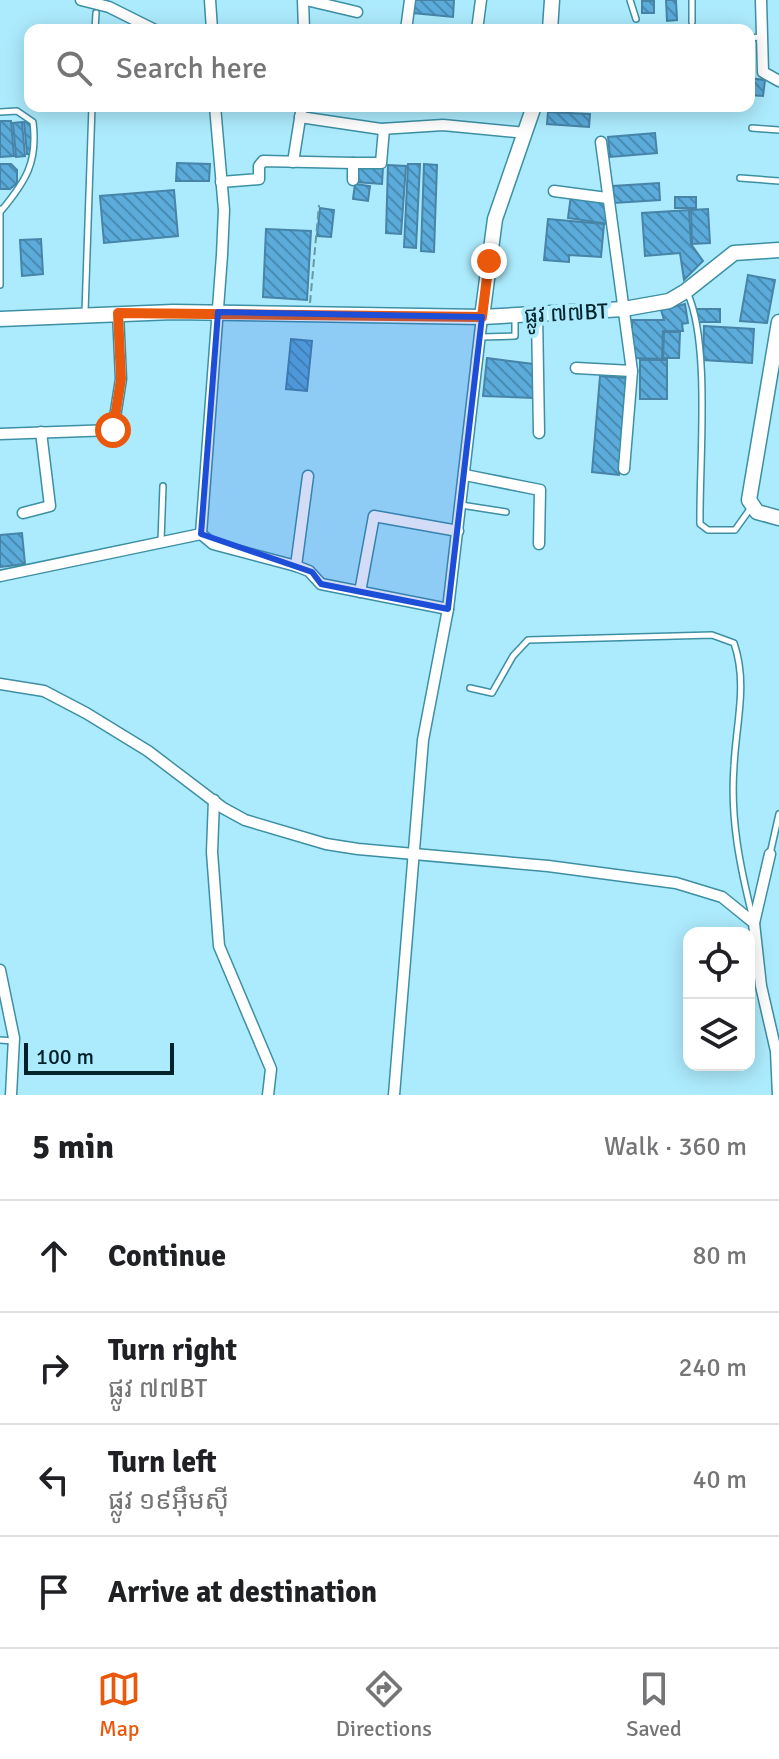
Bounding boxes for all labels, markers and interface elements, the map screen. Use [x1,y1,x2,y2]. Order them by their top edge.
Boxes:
search box [24,24,755,112]
icon: search [52,46,96,90]
text: Search here [116,50,267,87]
route end [471,243,507,279]
street label: ផ្លូវ ៧៧BT [523,297,609,335]
route start [95,412,131,448]
map controls [683,927,755,1071]
button: locate [683,927,755,999]
button: layers [683,999,755,1071]
scale bar [24,1039,174,1075]
text: 100 m [36,1043,94,1070]
text: 5 min [32,1126,114,1168]
text: Walk · 360 m [604,1131,747,1163]
icon: ahead [32,1234,76,1278]
text: Continue [108,1238,226,1275]
text: 80 m [692,1240,747,1272]
text: Turn right [108,1332,237,1369]
icon: right [32,1346,76,1390]
text: 240 m [678,1352,747,1384]
text: ផ្លូវ ៧៧BT [108,1373,207,1405]
text: Turn left [108,1444,217,1481]
icon: left [32,1458,76,1502]
text: 40 m [692,1464,747,1496]
text: ផ្លូវ ១៩អ៊ឹមស៊ី [108,1485,229,1517]
icon: arrive [32,1570,76,1614]
text: Arrive at destination [108,1574,377,1611]
tab: Map [97,1667,141,1742]
tab: Directions [336,1667,432,1742]
tab: Saved [626,1667,682,1742]

